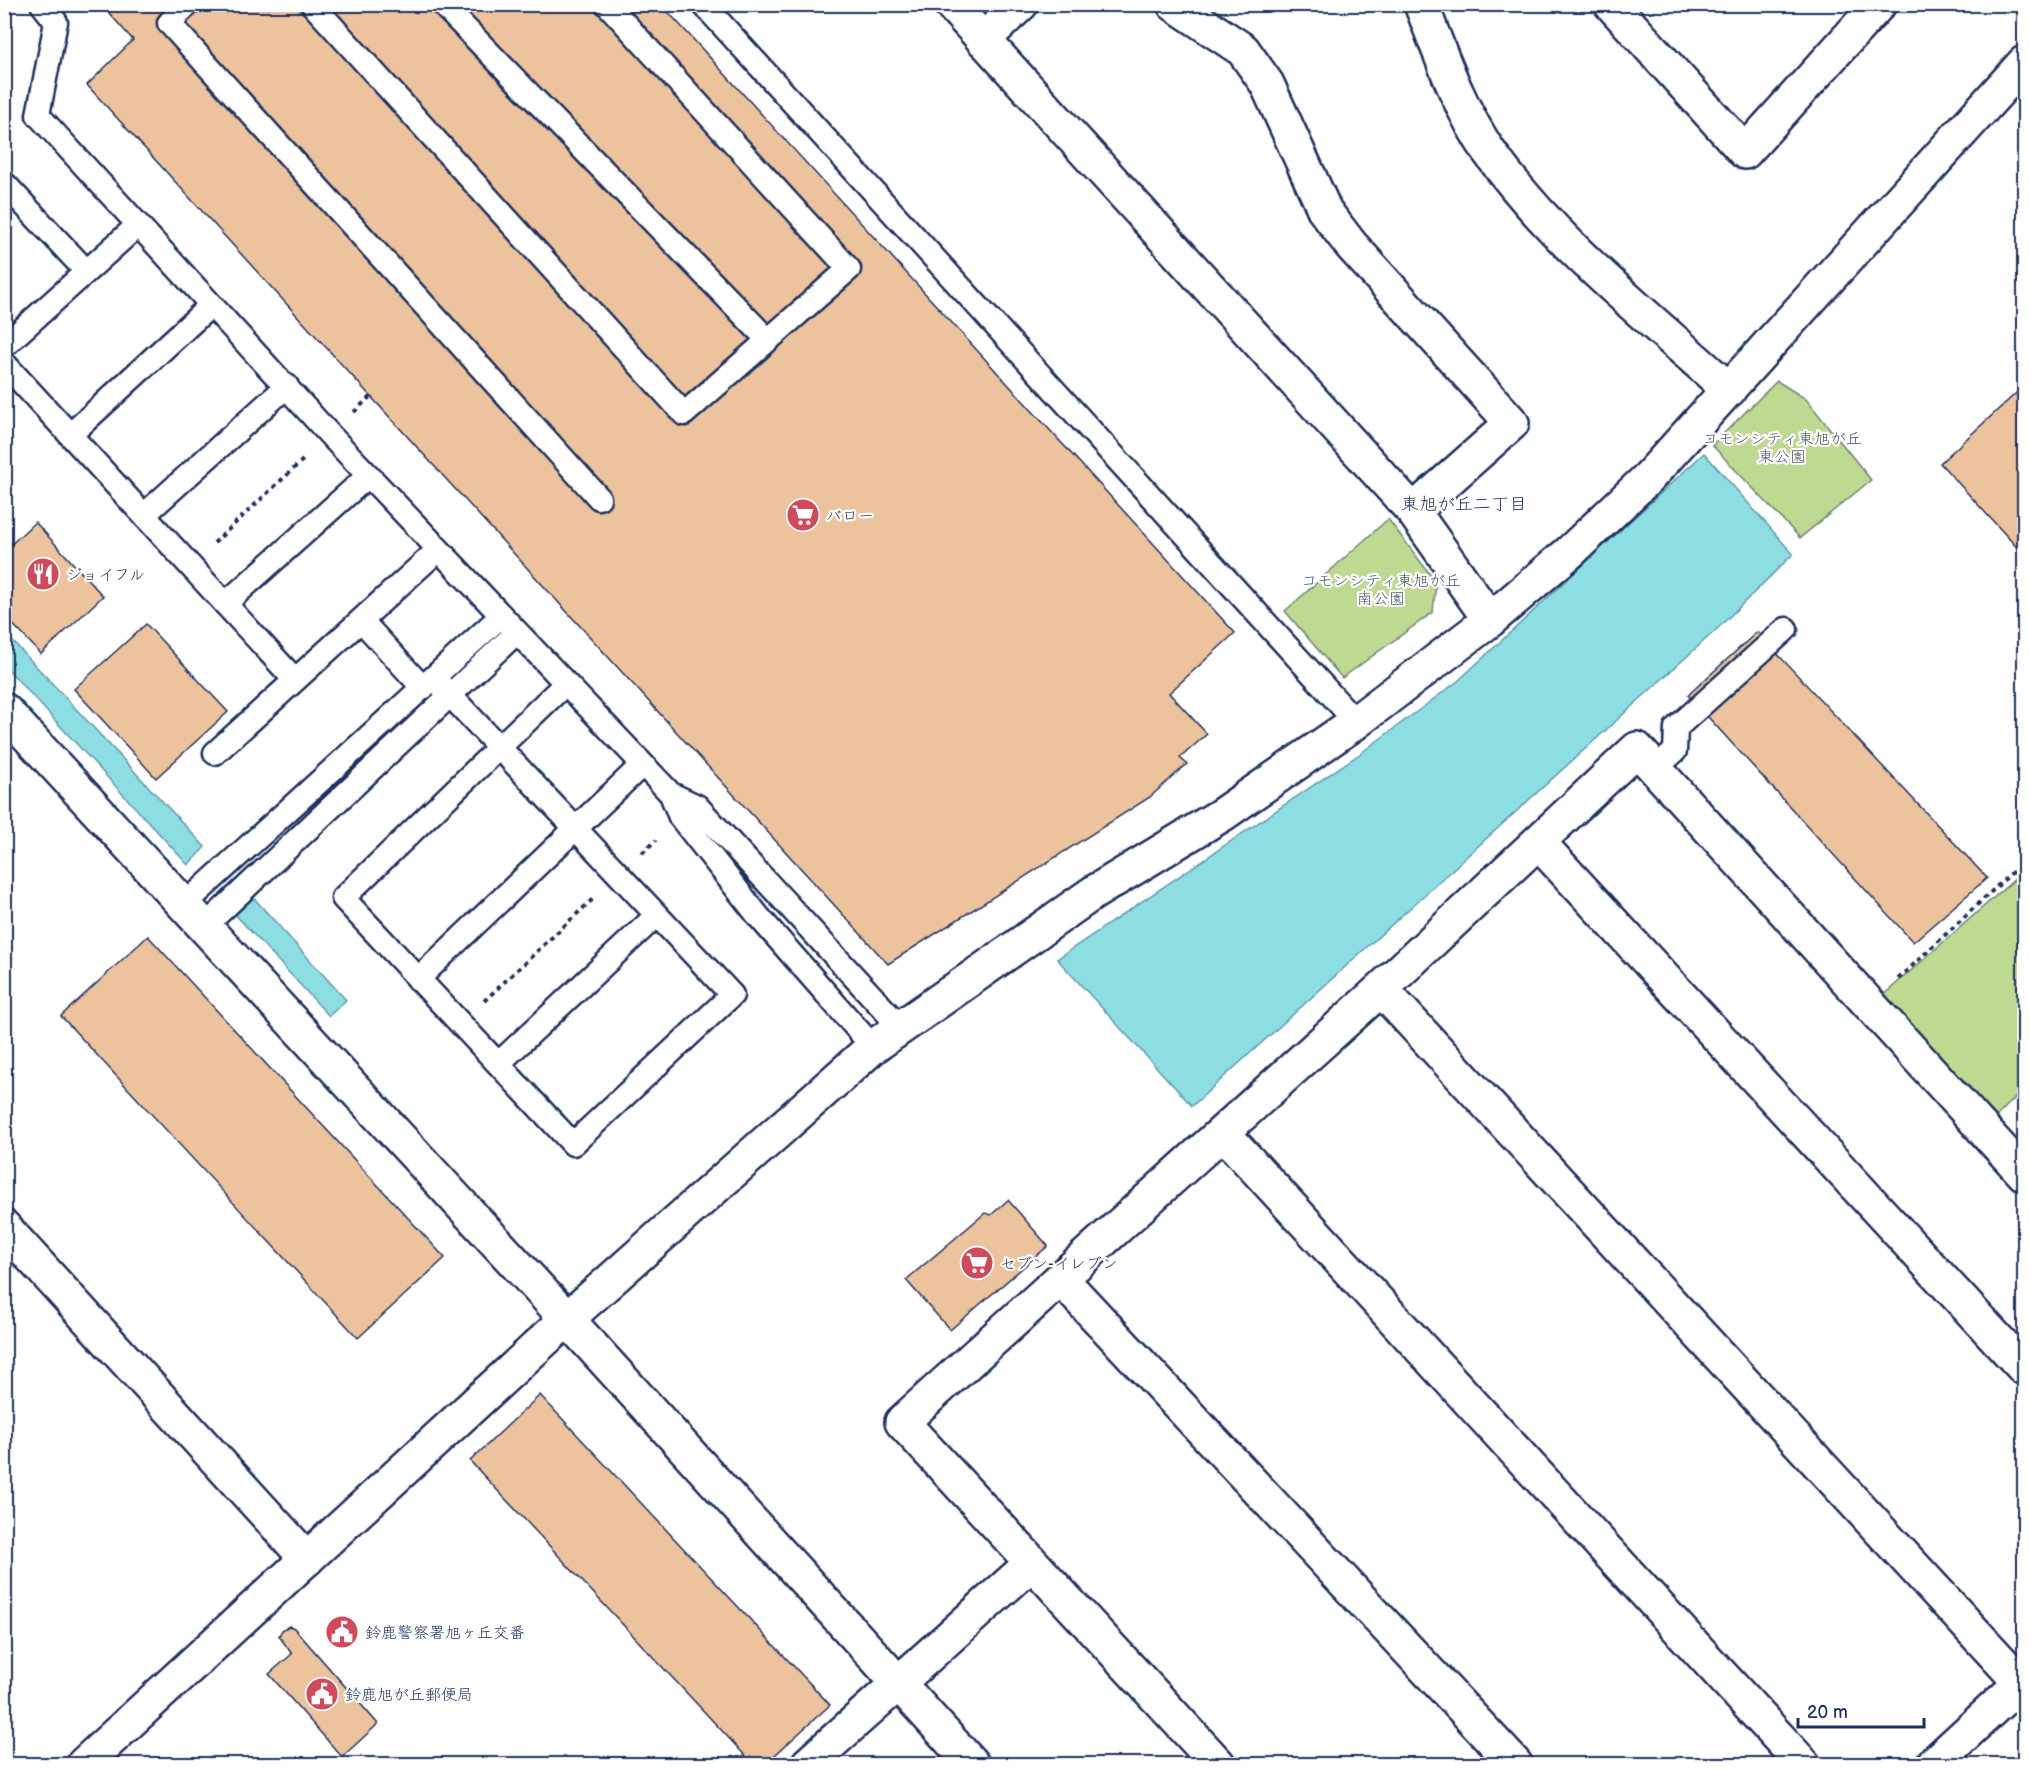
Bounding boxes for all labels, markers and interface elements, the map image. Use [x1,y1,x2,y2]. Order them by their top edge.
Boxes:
park label: コモンシティ東旭が丘 東公園 [1702,430,1862,467]
district label: 東旭が丘二丁目 [1401,494,1527,515]
supermarket icon: バロー [785,497,821,533]
place label: バロー [826,507,874,526]
restaurant icon: ジョイフル [25,556,61,592]
place label: ジョイフル [66,566,145,585]
park label: コモンシティ東旭が丘 南公園 [1301,572,1461,609]
supermarket icon: セブン-イレブン [959,1245,995,1281]
place label: セブン-イレブン [1000,1255,1118,1274]
public building icon: 鈴鹿警察署旭ヶ丘交番 [324,1614,360,1650]
place label: 鈴鹿警察署旭ヶ丘交番 [365,1624,525,1643]
public building icon: 鈴鹿旭が丘郵便局 [304,1676,340,1712]
place label: 鈴鹿旭が丘郵便局 [345,1686,473,1705]
scale bar [1798,1691,1924,1729]
text: 20 m [1807,1702,1848,1723]

